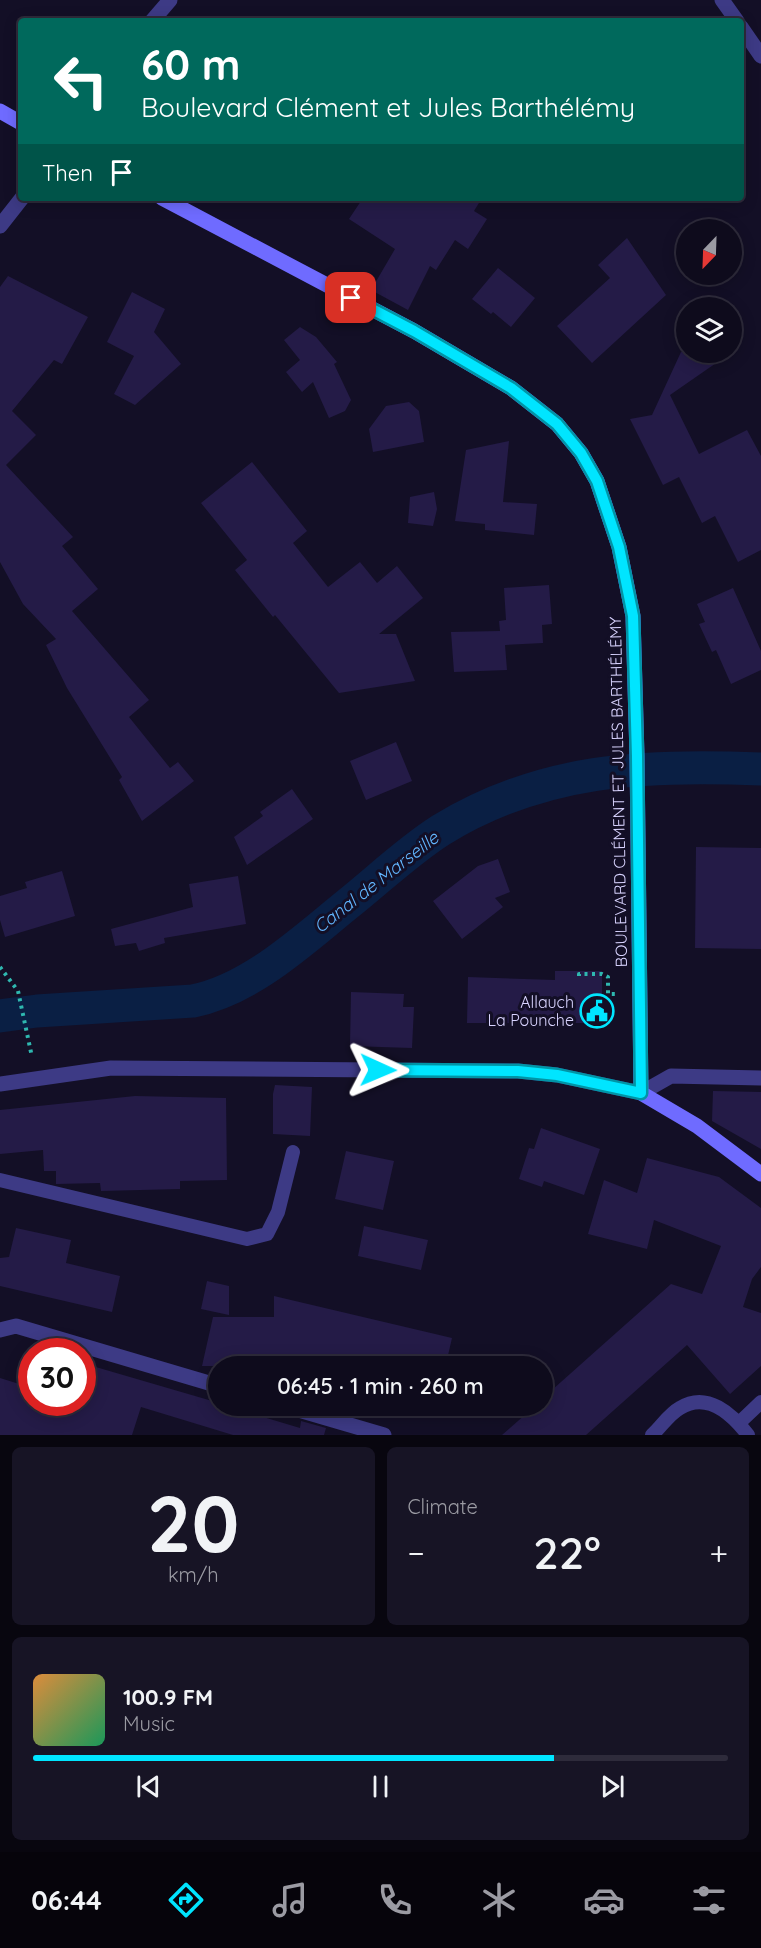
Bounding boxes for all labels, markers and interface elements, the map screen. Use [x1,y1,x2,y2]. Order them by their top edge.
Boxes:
text: 60 m [141,38,241,91]
icon: left [42,42,120,120]
text: Boulevard Clément et Jules Barthélémy [141,90,635,124]
icon: arrive [105,156,138,189]
text: Then [42,159,93,187]
north arrow [676,219,742,285]
map controls [676,219,742,363]
pin [325,272,376,323]
icon: arrive [334,281,367,314]
button: layers [676,297,742,363]
street label: BOULEVARD CLÉMENT ET JULES BARTHÉLÉMY [605,616,631,968]
water label: Canal de Marseille [309,825,444,938]
place label: Allauch La Pounche [488,992,574,1030]
public building icon: Allauch La Pounche [579,993,615,1029]
position arrow [346,1038,410,1102]
speed limit sign: 30 [18,1338,96,1416]
text: 06:45 · 1 min · 260 m [277,1372,484,1400]
text: 20 [147,1474,239,1572]
text: Climate [408,1494,478,1519]
text: 22° [533,1524,601,1580]
text: − [408,1532,425,1573]
text: + [709,1532,728,1573]
text: km/h [168,1562,219,1587]
text: 100.9 FM [123,1683,213,1711]
text: Music [123,1711,175,1736]
icon: previous [132,1770,165,1803]
icon: pause [364,1770,397,1803]
icon: next [596,1770,629,1803]
icon: directions [165,1879,207,1921]
icon: music [269,1879,311,1921]
icon: phone [374,1879,416,1921]
icon: climate [478,1879,520,1921]
icon: car [583,1879,625,1921]
icon: filters [688,1879,730,1921]
text: 06:44 [31,1883,102,1917]

